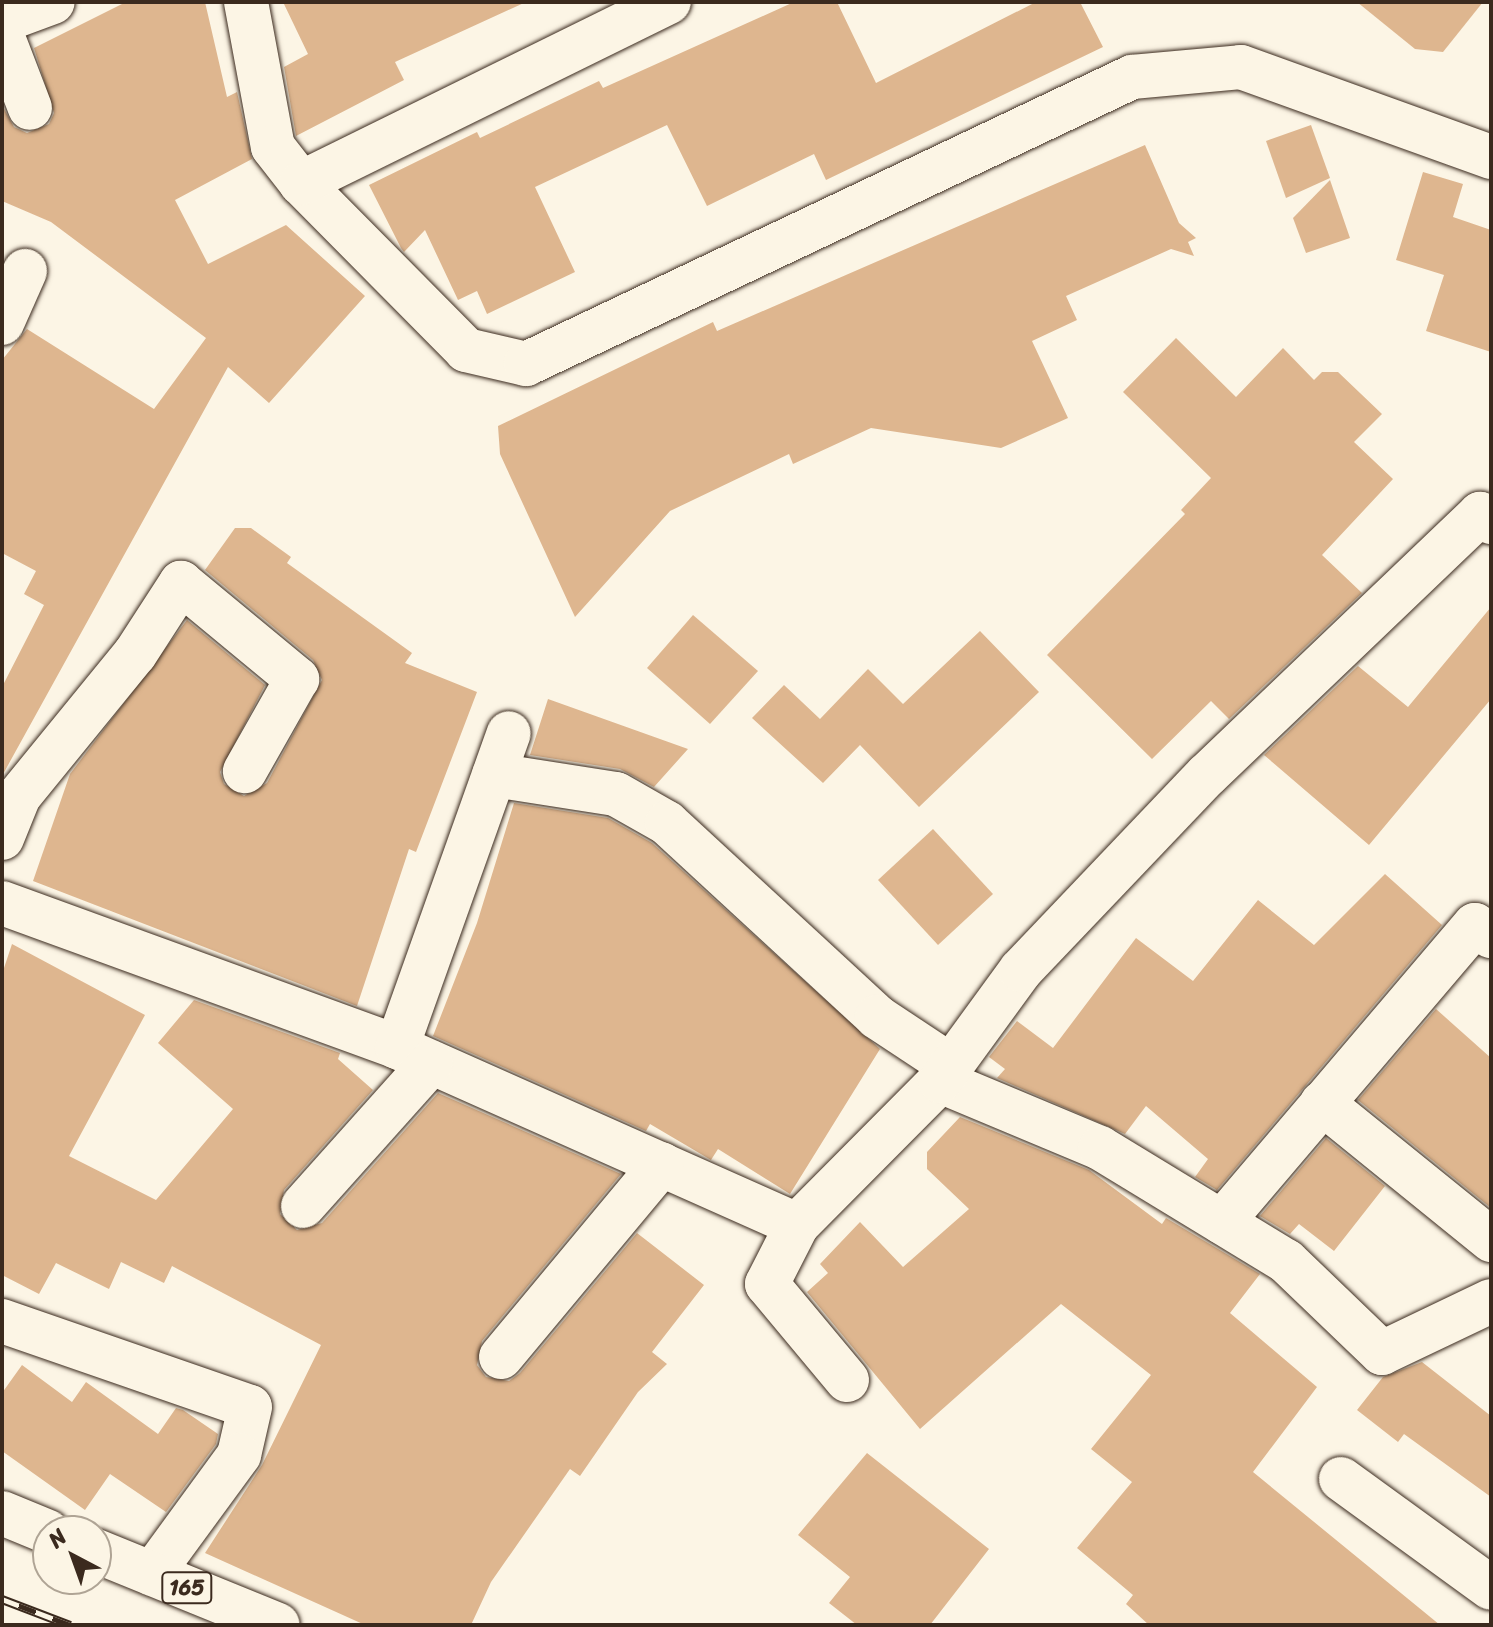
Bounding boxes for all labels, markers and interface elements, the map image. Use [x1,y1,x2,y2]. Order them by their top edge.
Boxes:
north arrow [32,1515,112,1595]
text: N [39,1518,76,1558]
road number: 165 [161,1570,213,1606]

